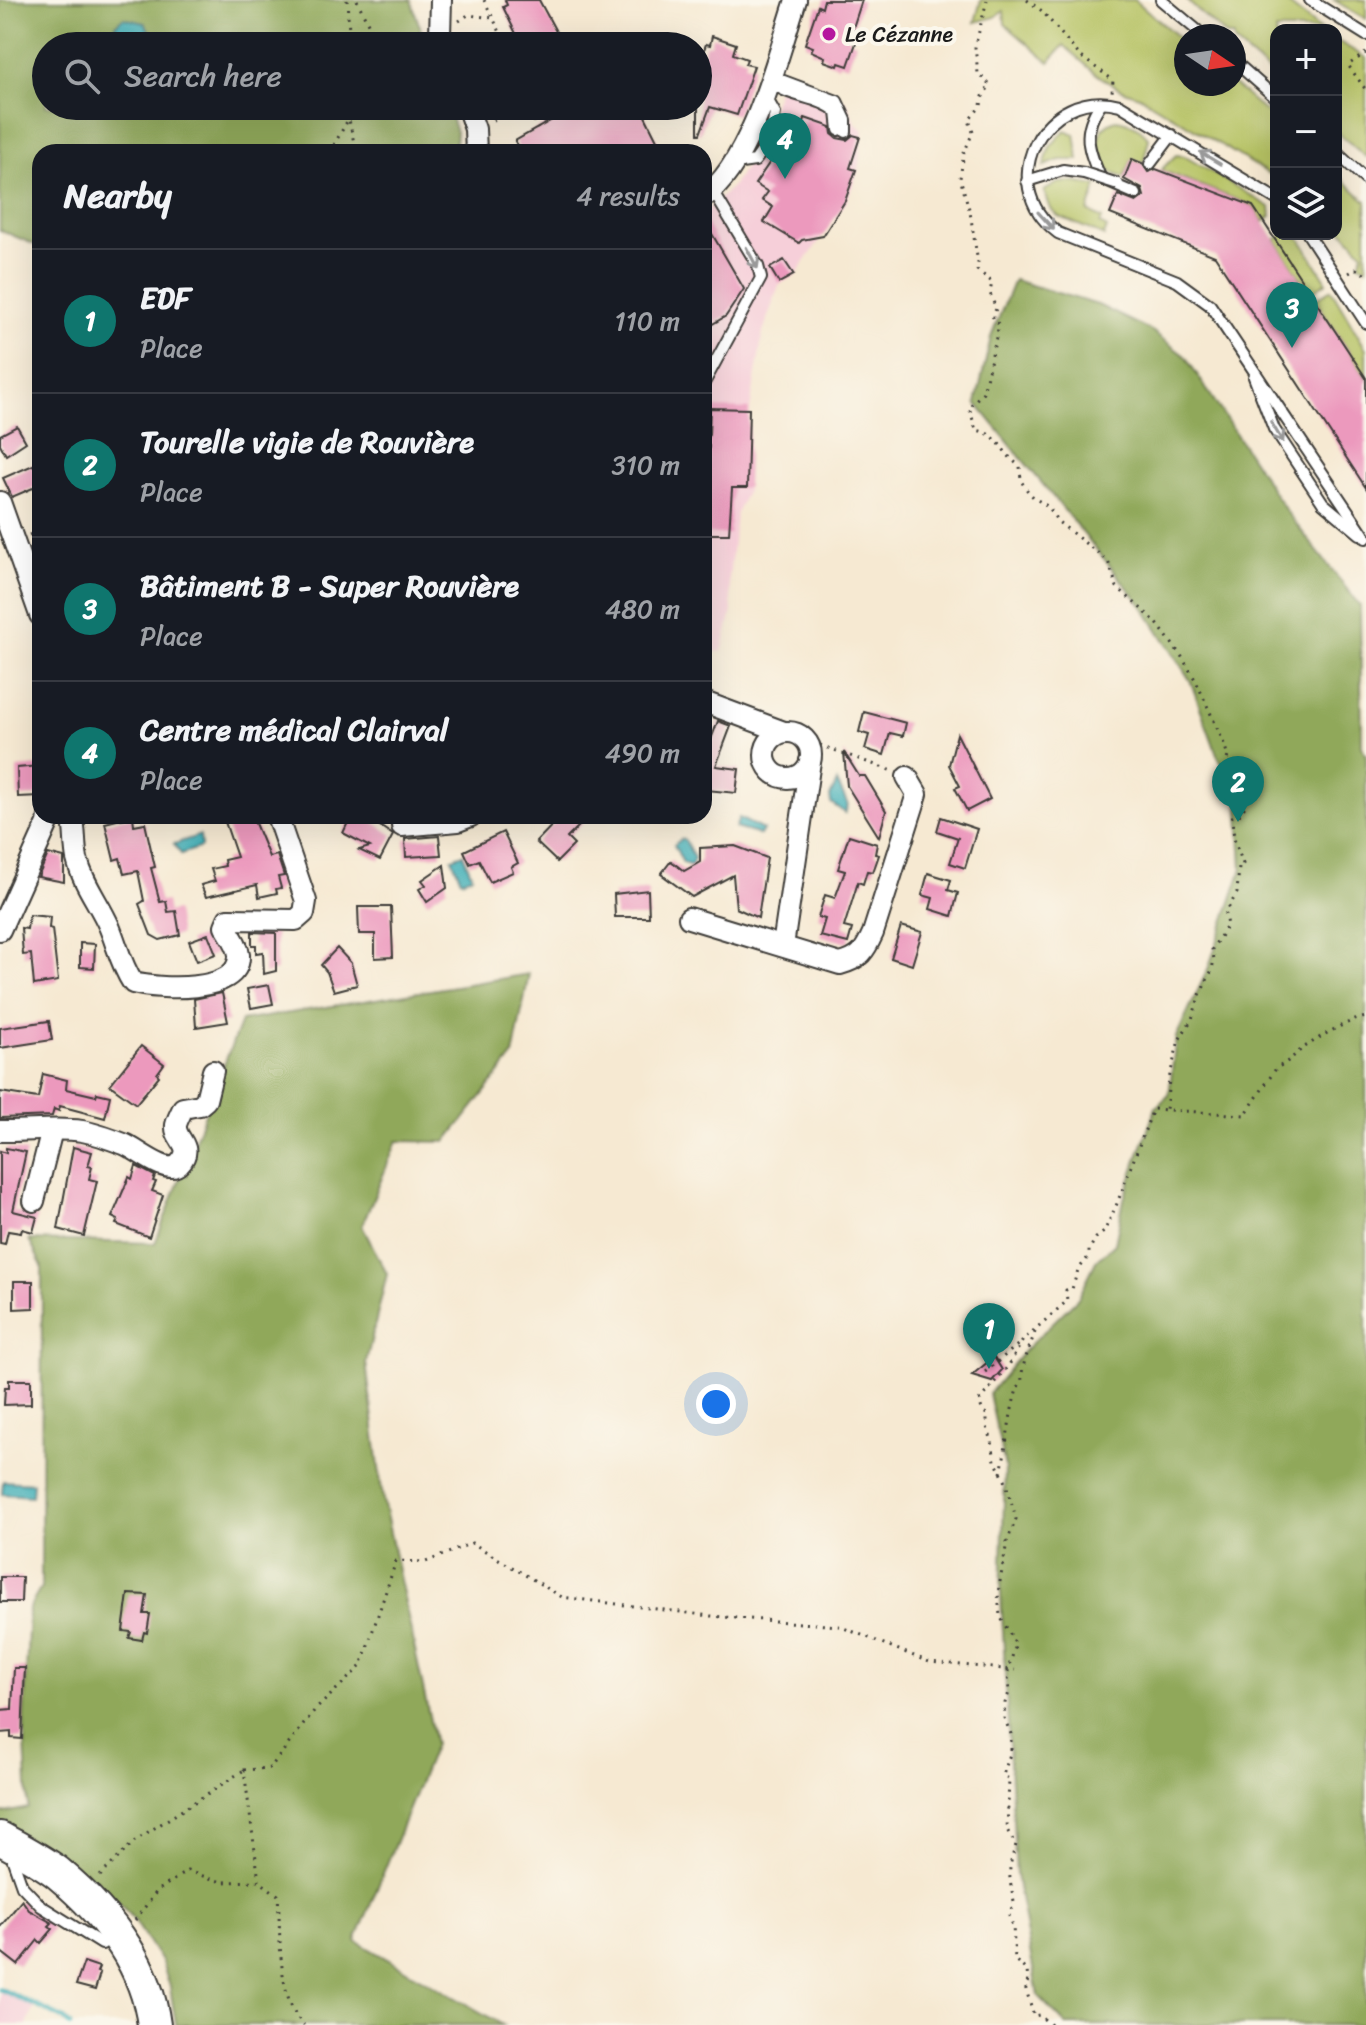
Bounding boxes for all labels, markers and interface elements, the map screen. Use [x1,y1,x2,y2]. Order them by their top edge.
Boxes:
place label: Le Cézanne [845,15,954,54]
north arrow [1174,24,1246,96]
map controls [1270,24,1342,240]
button: + [1270,24,1342,96]
marker: Le Cézanne [820,25,838,43]
search box [32,32,712,120]
text: Search here [124,49,282,103]
icon: search [60,54,104,98]
button: − [1270,96,1342,168]
pin: 4 [759,113,811,179]
one-way arrow [1199,149,1222,165]
text: Nearby [64,166,172,226]
button: layers [1270,168,1342,240]
text: 4 results [576,173,680,219]
one-way arrow [1037,210,1055,230]
one-way arrow [745,245,761,269]
text: EDF [140,271,191,325]
pin: 3 [1266,282,1318,348]
text: 1 [84,298,96,344]
text: 110 m [615,298,680,344]
text: Place [140,325,203,371]
text: Tourelle vigie de Rouvière [140,415,474,469]
one-way arrow [1269,421,1286,443]
text: 2 [82,442,98,488]
text: 310 m [611,442,680,488]
text: Place [140,469,203,515]
text: Bâtiment B - Super Rouvière [140,559,519,613]
text: 3 [83,586,97,632]
text: 480 m [605,586,680,632]
text: Place [140,613,203,659]
text: Centre médical Clairval [140,703,448,757]
text: 4 [82,730,98,776]
text: 490 m [605,730,680,776]
pin: 2 [1212,756,1264,822]
text: Place [140,757,203,803]
pin: 1 [963,1303,1015,1369]
your location [696,1384,736,1424]

